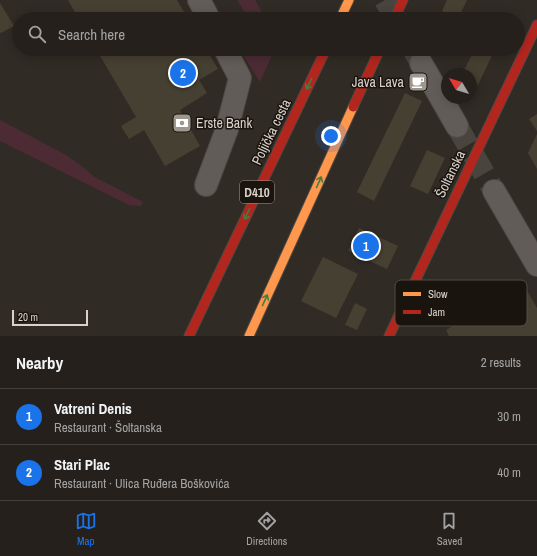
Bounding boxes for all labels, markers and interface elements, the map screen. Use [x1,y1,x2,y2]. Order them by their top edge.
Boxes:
search box [12,12,525,56]
icon: search [26,23,48,45]
text: Search here [58,24,125,45]
pin: 2 [170,58,196,88]
north arrow [441,68,477,104]
cafe icon: Java Lava [407,71,429,93]
place label: Java Lava [352,73,405,91]
one-way arrow [305,78,312,90]
street label: Poljička cesta [247,96,295,168]
bank icon: Erste Bank [171,112,193,134]
place label: Erste Bank [196,114,252,132]
your location [321,126,341,146]
street label: Šoltanska [431,147,469,201]
one-way arrow [316,176,323,188]
road number: D410 [240,181,274,203]
one-way arrow [243,208,250,220]
pin: 1 [353,231,379,261]
legend [395,280,527,326]
text: Slow [428,287,448,301]
one-way arrow [262,295,270,307]
text: Jam [428,305,445,319]
scale bar [12,308,88,327]
text: 20 m [18,310,38,324]
text: Nearby [16,351,63,374]
text: 2 results [481,354,521,371]
text: Vatreni Denis [54,398,132,419]
text: 1 [26,408,32,425]
text: 30 m [497,408,521,425]
text: Restaurant · Šoltanska [54,419,162,436]
text: Stari Plac [54,454,110,475]
text: 2 [26,464,32,481]
text: 40 m [497,464,521,481]
text: Restaurant · Ulica Ruđera Boškovića [54,475,229,492]
tab: Map [75,510,97,548]
tab: Directions [246,510,287,548]
tab: Saved [437,510,462,548]

